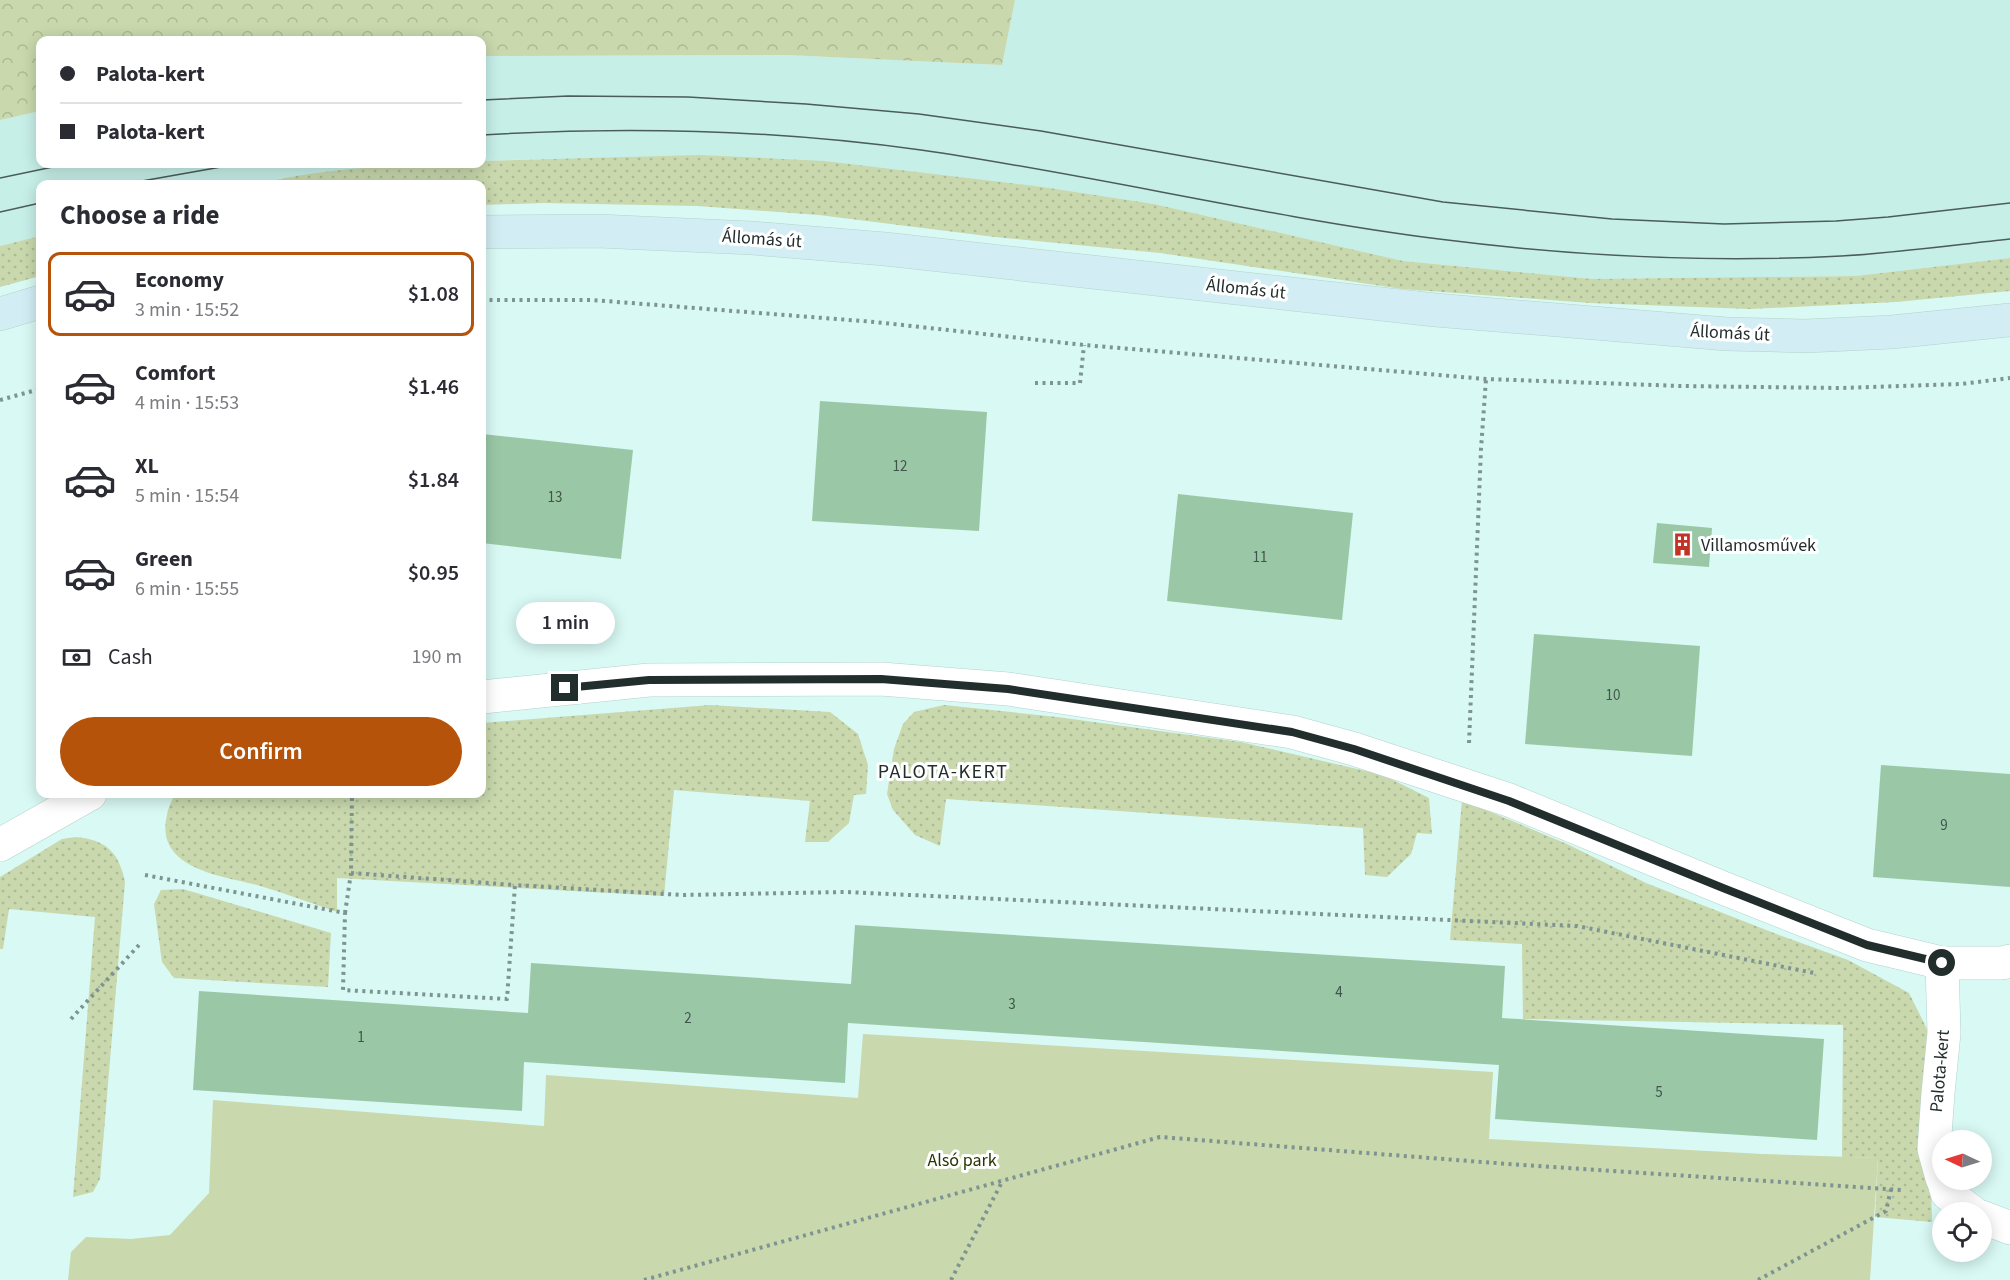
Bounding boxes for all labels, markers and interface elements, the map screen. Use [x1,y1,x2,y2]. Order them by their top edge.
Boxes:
text: Palota-kert [96,58,205,90]
text: Palota-kert [96,116,205,148]
text: Choose a ride [60,196,220,235]
street label: Állomás út [721,224,803,254]
text: Economy [135,264,224,296]
icon: car [63,267,117,321]
street label: Állomás út [1205,272,1287,306]
text: $1.08 [408,278,459,310]
text: 3 min · 15:52 [135,296,239,324]
street label: Állomás út [1690,318,1770,348]
text: Comfort [135,357,216,389]
icon: car [63,360,117,414]
text: $1.46 [408,371,459,403]
text: 4 min · 15:53 [135,389,239,417]
text: XL [135,450,159,482]
icon: car [63,453,117,507]
house number: 12 [893,456,907,477]
text: $1.84 [408,464,459,496]
text: 5 min · 15:54 [135,482,239,510]
house number: 13 [548,487,562,508]
building icon: Villamosművek [1670,532,1696,558]
place label: Villamosművek [1701,533,1816,558]
text: Green [135,543,193,575]
icon: car [63,546,117,600]
house number: 11 [1253,547,1267,568]
text: $0.95 [408,557,459,589]
text: 6 min · 15:55 [135,575,239,603]
callout: 1 min [516,601,614,643]
text: 1 min [542,609,589,637]
icon: cash [60,641,93,674]
text: Cash [108,641,153,673]
text: 190 m [412,643,462,671]
route end [551,674,578,701]
house number: 10 [1606,685,1620,706]
button: Confirm [60,717,462,786]
district label: PALOTA-KERT [878,758,1008,786]
house number: 9 [1940,815,1948,836]
route start [1928,949,1955,976]
house number: 4 [1335,982,1343,1003]
house number: 3 [1008,994,1016,1015]
house number: 2 [684,1008,692,1029]
house number: 1 [357,1027,365,1048]
street label: Palota-kert [1924,1029,1956,1113]
house number: 5 [1655,1082,1663,1103]
north arrow [1932,1130,1992,1190]
map controls [1932,1130,1992,1262]
park label: Alsó park [927,1148,997,1173]
button: locate [1932,1202,1992,1262]

